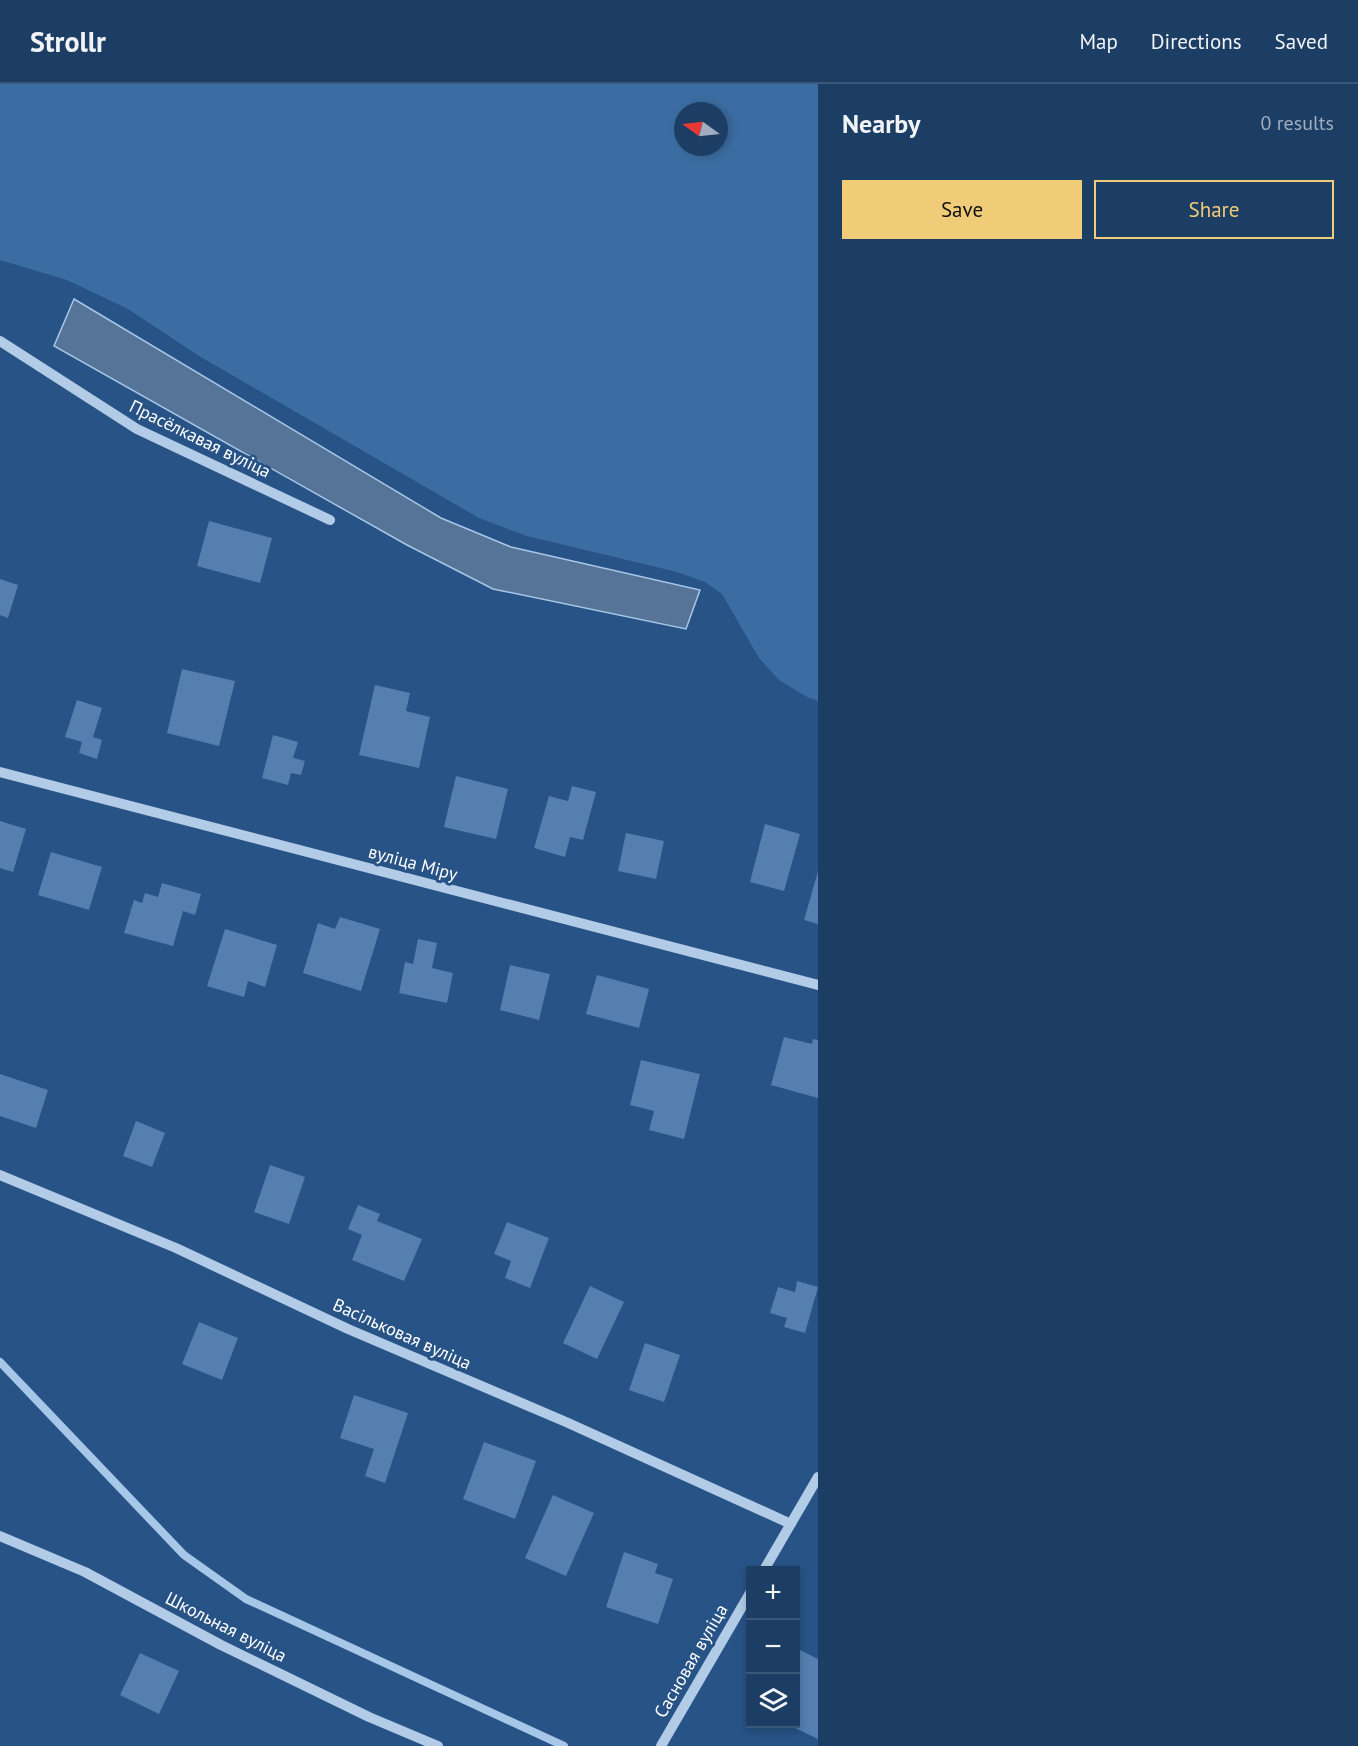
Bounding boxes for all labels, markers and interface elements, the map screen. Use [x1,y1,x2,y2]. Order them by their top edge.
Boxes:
text: Strollr [30,23,106,60]
text: Map [1079,28,1118,55]
text: Directions [1151,28,1242,55]
text: Saved [1275,28,1328,55]
north arrow [674,102,728,156]
text: Nearby [842,107,920,140]
text: 0 results [1261,110,1334,136]
button: Save [842,180,1082,239]
button: Share [1094,180,1334,239]
street label: Прасёлкавая вуліца [126,394,275,483]
street label: вуліца Міру [366,840,461,886]
street label: Васільковая вуліца [330,1293,475,1374]
map controls [746,1566,800,1728]
button: + [746,1566,800,1620]
street label: Школьная вуліца [162,1586,291,1667]
street label: Сасновая вуліца [649,1600,732,1722]
button: − [746,1620,800,1674]
button: layers [746,1674,800,1728]

